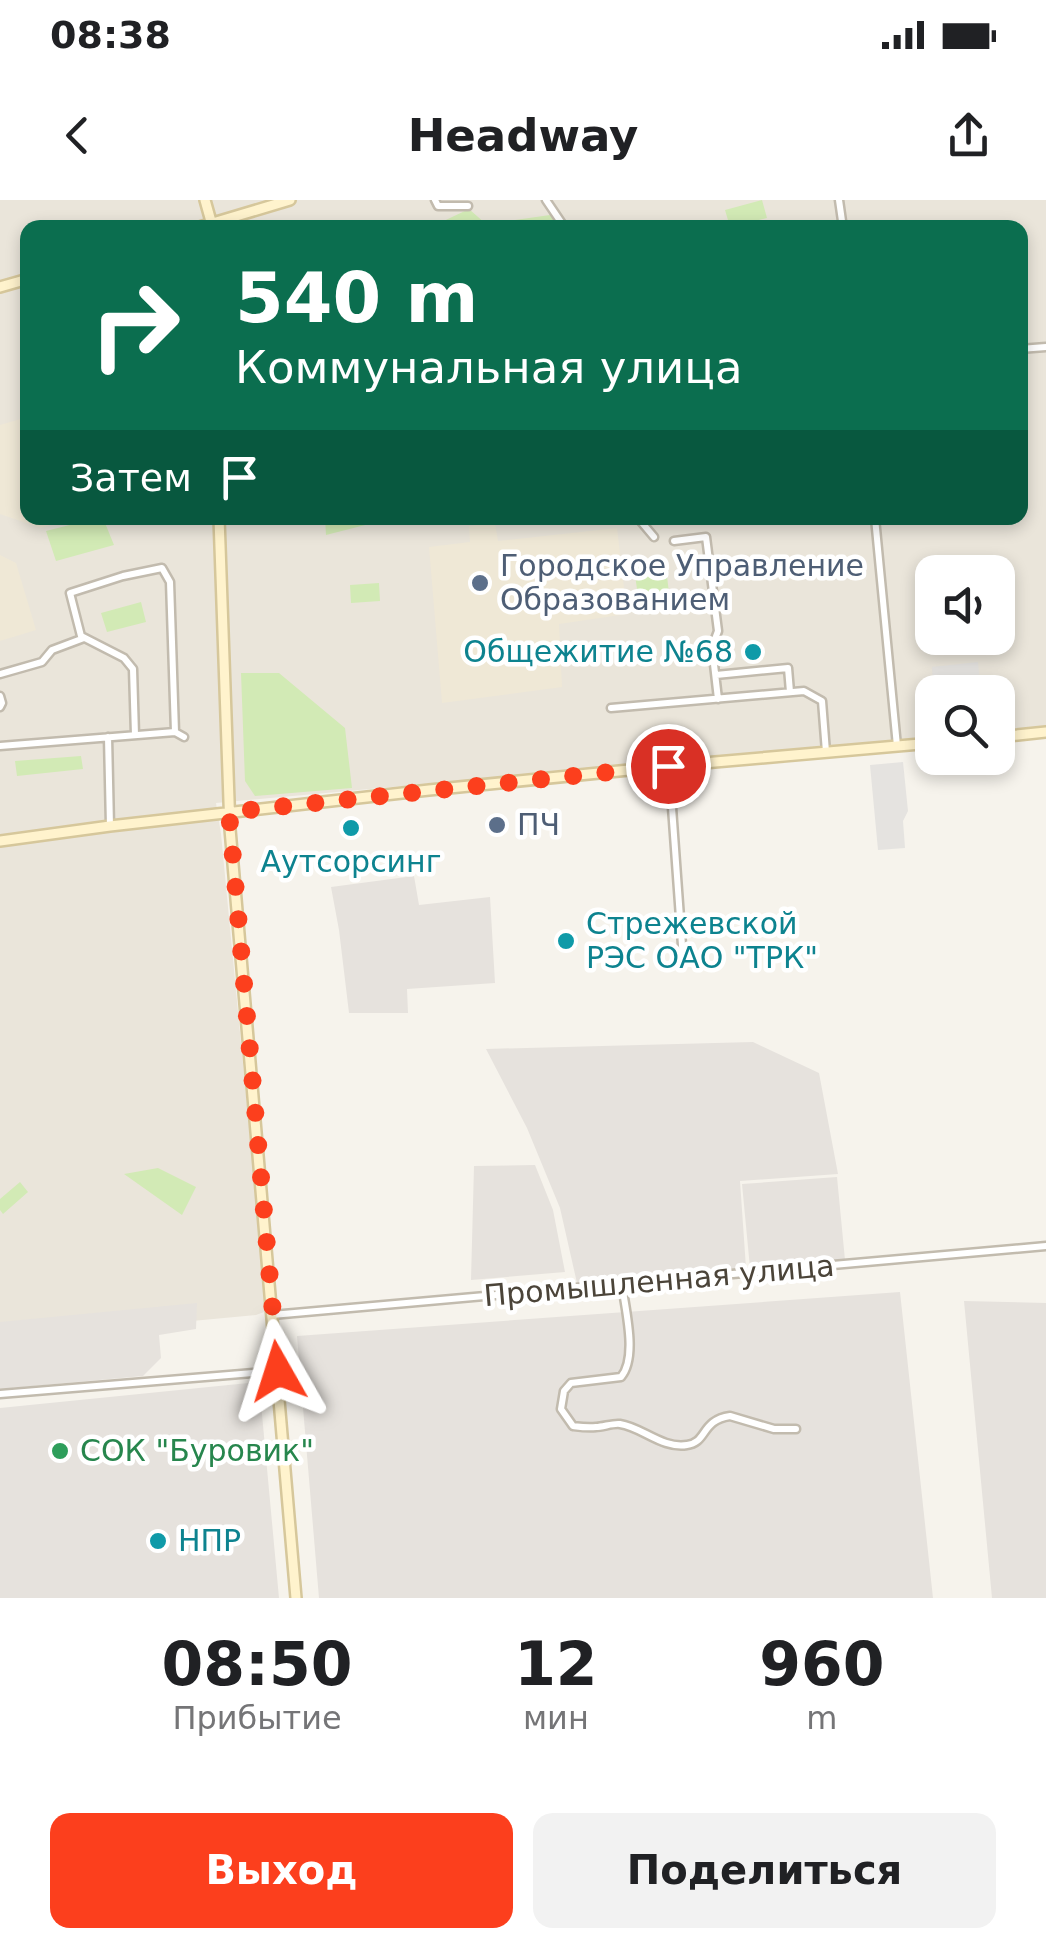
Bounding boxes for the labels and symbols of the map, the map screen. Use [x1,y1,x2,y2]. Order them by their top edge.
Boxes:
place label: Городское Управление Образованием [500,548,864,617]
marker: Городское Управление Образованием [469,572,491,594]
place label: Общежитие №68 [463,634,733,669]
marker: Общежитие №68 [742,641,764,663]
pin [626,724,711,809]
place label: ПЧ [517,807,560,842]
marker: ПЧ [486,814,508,836]
marker: Аутсорсинг [340,817,362,839]
place label: Аутсорсинг [260,844,442,879]
place label: Стрежевской РЭС ОАО "ТРК" [586,906,818,975]
marker: Стрежевской РЭС ОАО "ТРК" [555,930,577,952]
street label: Промышленная улица [482,1248,836,1313]
position arrow [226,1319,330,1423]
place label: СОК "Буровик" [80,1433,314,1468]
marker: СОК "Буровик" [49,1440,71,1462]
place label: НПР [178,1523,241,1558]
marker: НПР [147,1530,169,1552]

